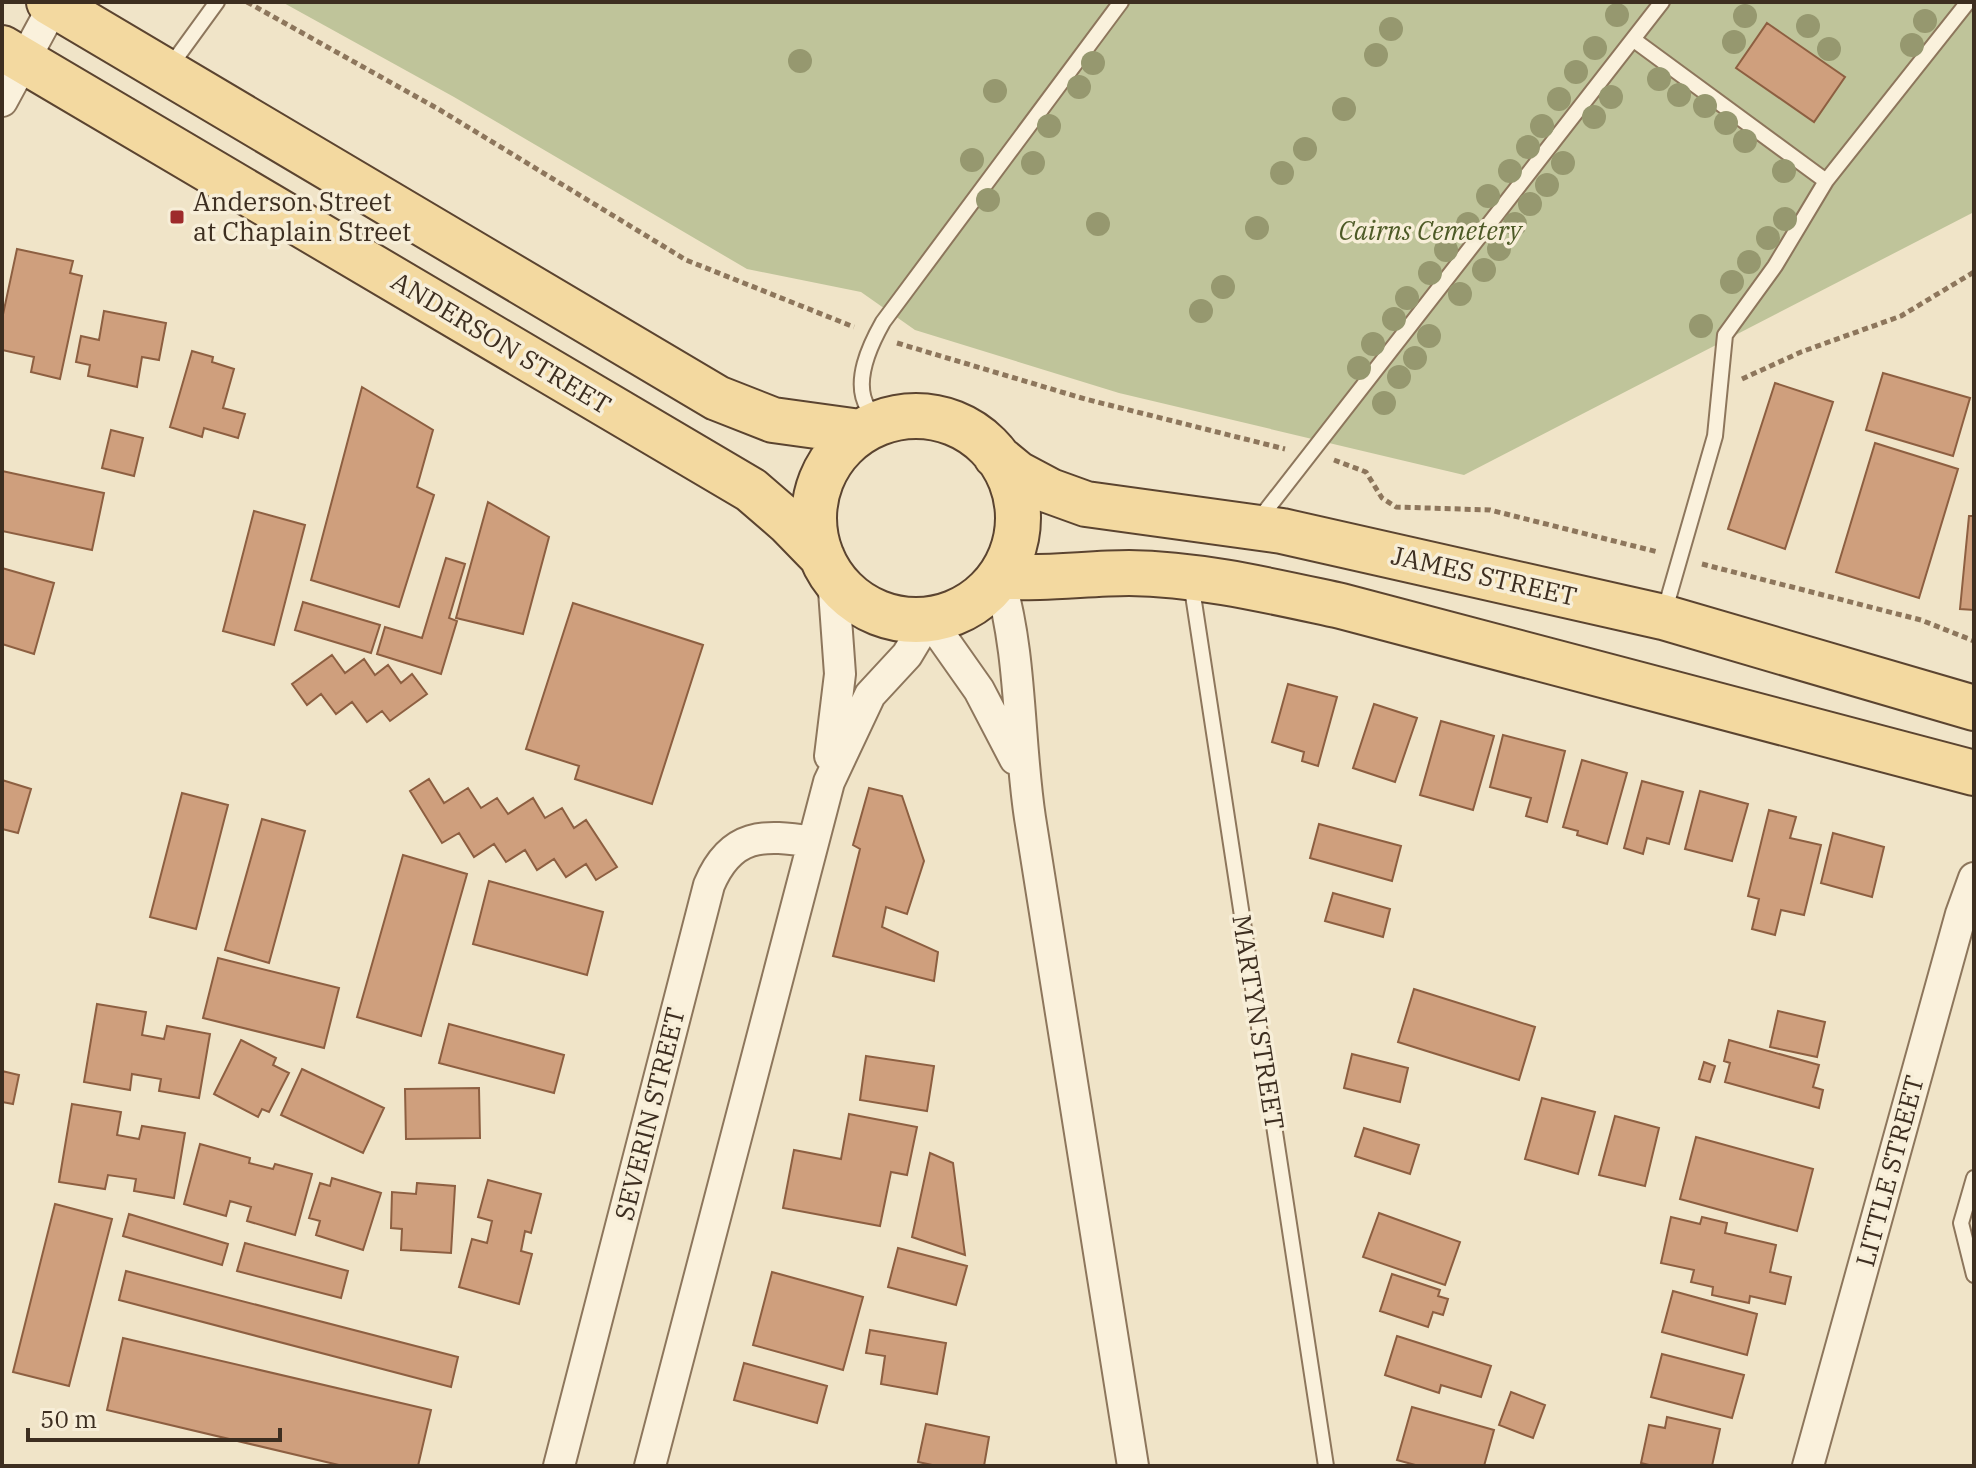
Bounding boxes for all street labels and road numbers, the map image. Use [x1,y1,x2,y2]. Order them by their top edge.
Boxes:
street label: ANDERSON STREET [385,263,618,421]
street label: JAMES STREET [1388,537,1580,613]
street label: MARTYN STREET [1225,912,1293,1132]
street label: SEVERIN STREET [606,1004,692,1224]
street label: LITTLE STREET [1847,1071,1931,1270]

